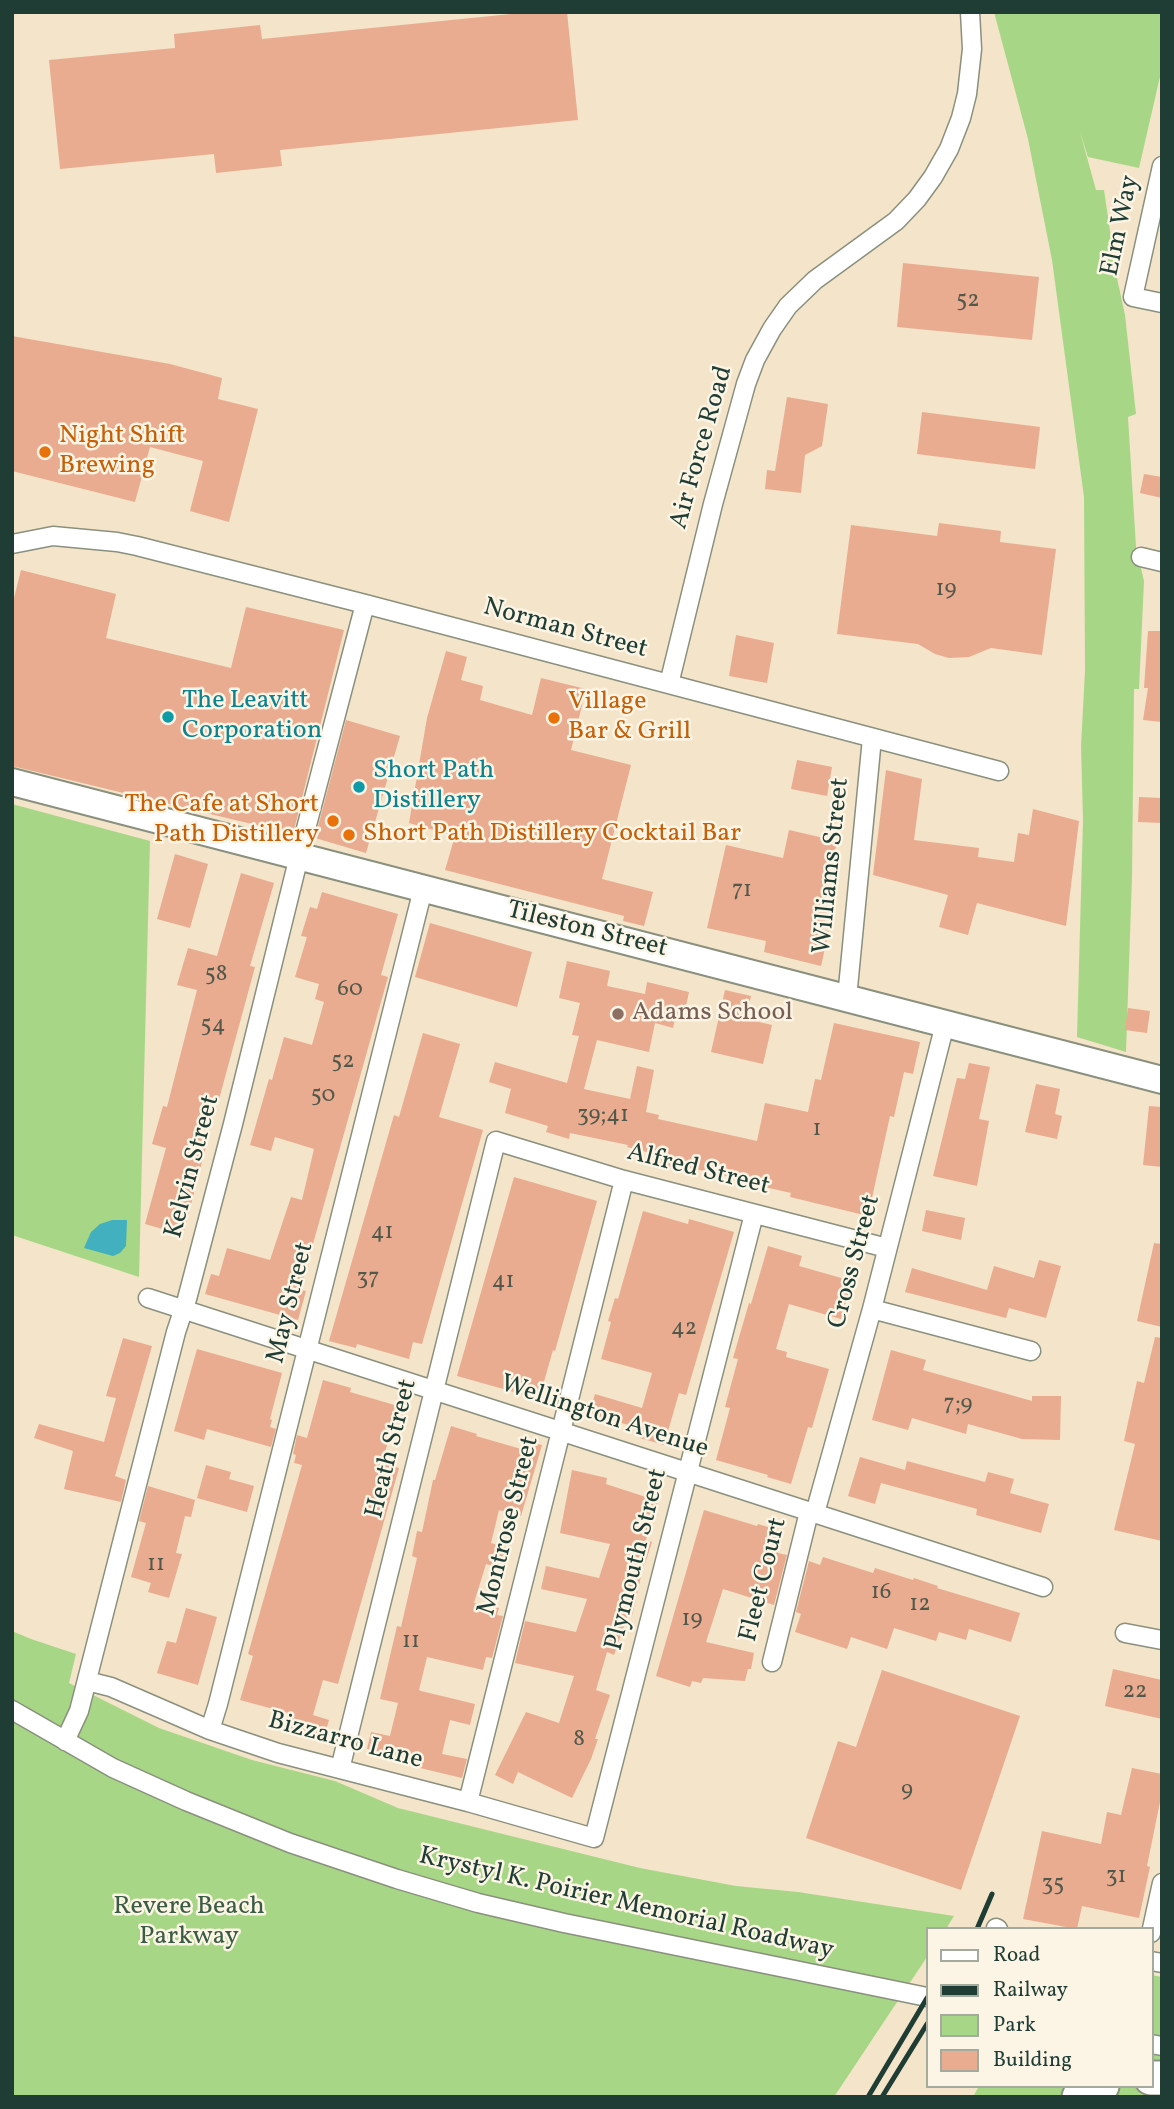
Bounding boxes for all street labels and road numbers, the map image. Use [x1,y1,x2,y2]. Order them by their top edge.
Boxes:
street label: Elm Way [1096,173,1148,279]
street label: Air Force Road [665,363,741,533]
street label: Norman Street [479,593,651,667]
street label: Williams Street [808,776,858,956]
street label: Tileston Street [503,896,671,966]
street label: Kelvin Street [160,1092,228,1242]
street label: Alfred Street [623,1138,773,1204]
street label: Cross Street [823,1192,889,1332]
street label: May Street [262,1239,322,1367]
street label: Wellington Avenue [496,1370,712,1466]
street label: Heath Street [361,1376,425,1522]
street label: Montrose Street [473,1433,547,1619]
street label: Plymouth Street [600,1466,676,1654]
street label: Fleet Court [735,1515,795,1645]
street label: Bizzarro Lane [264,1706,426,1778]
street label: Krystyl K. Poirier Memorial Roadway [416,1842,836,1968]

